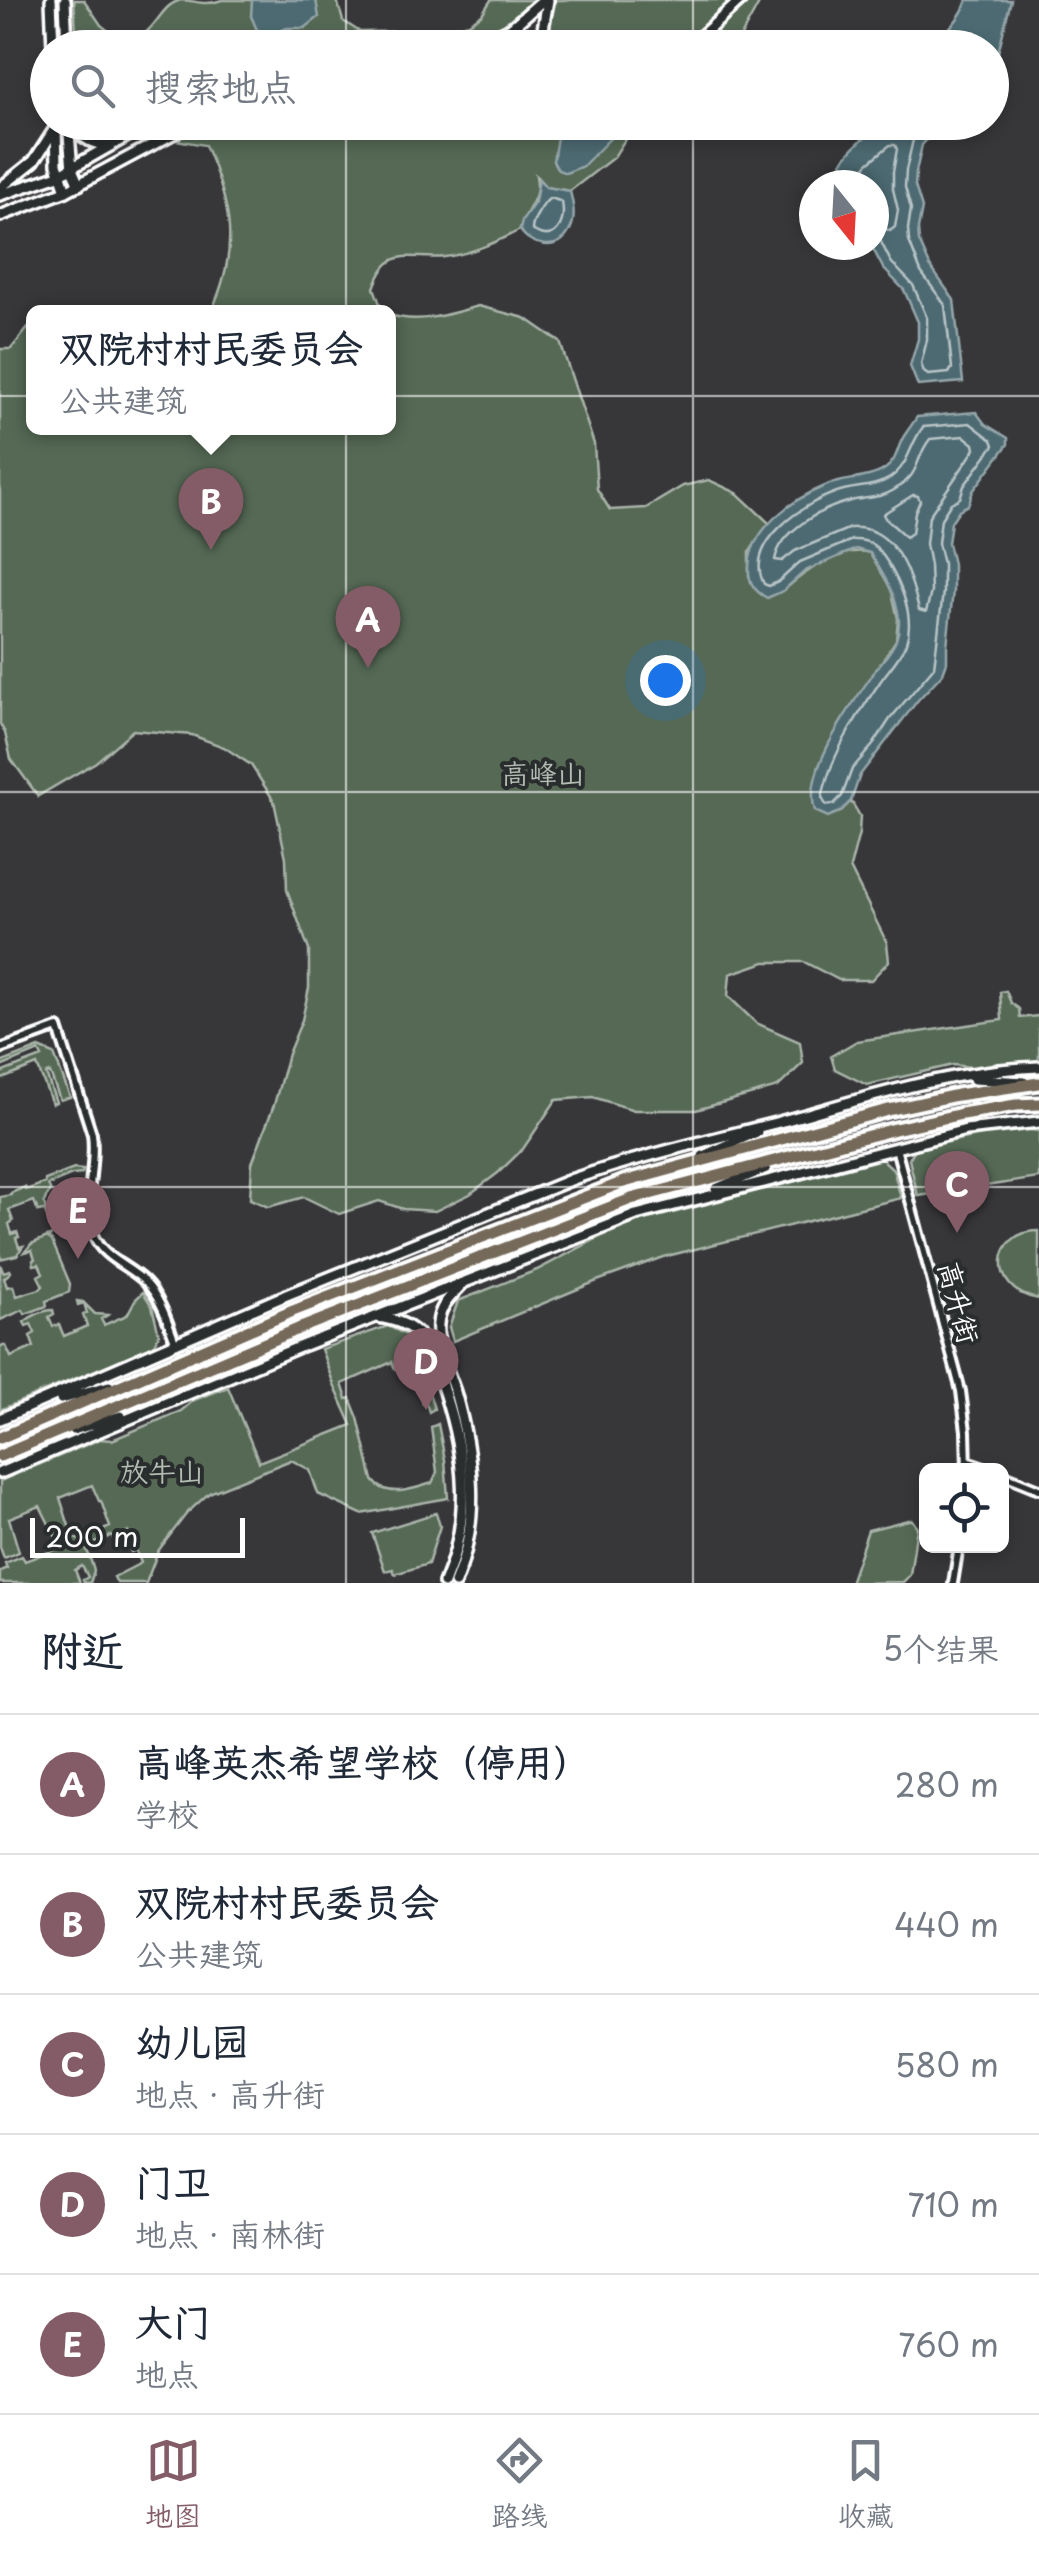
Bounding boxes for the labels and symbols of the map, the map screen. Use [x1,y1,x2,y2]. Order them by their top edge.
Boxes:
north arrow [799,170,889,260]
pin: B [178,468,244,550]
pin: A [336,586,400,668]
your location [640,655,691,706]
park label: 高峰山 [501,751,585,794]
pin: C [924,1150,990,1233]
pin: E [46,1176,110,1259]
street label: 高升街 [928,1256,992,1348]
pin: D [394,1328,458,1410]
park label: 放牛山 [120,1449,204,1492]
scale bar [30,1513,245,1558]

